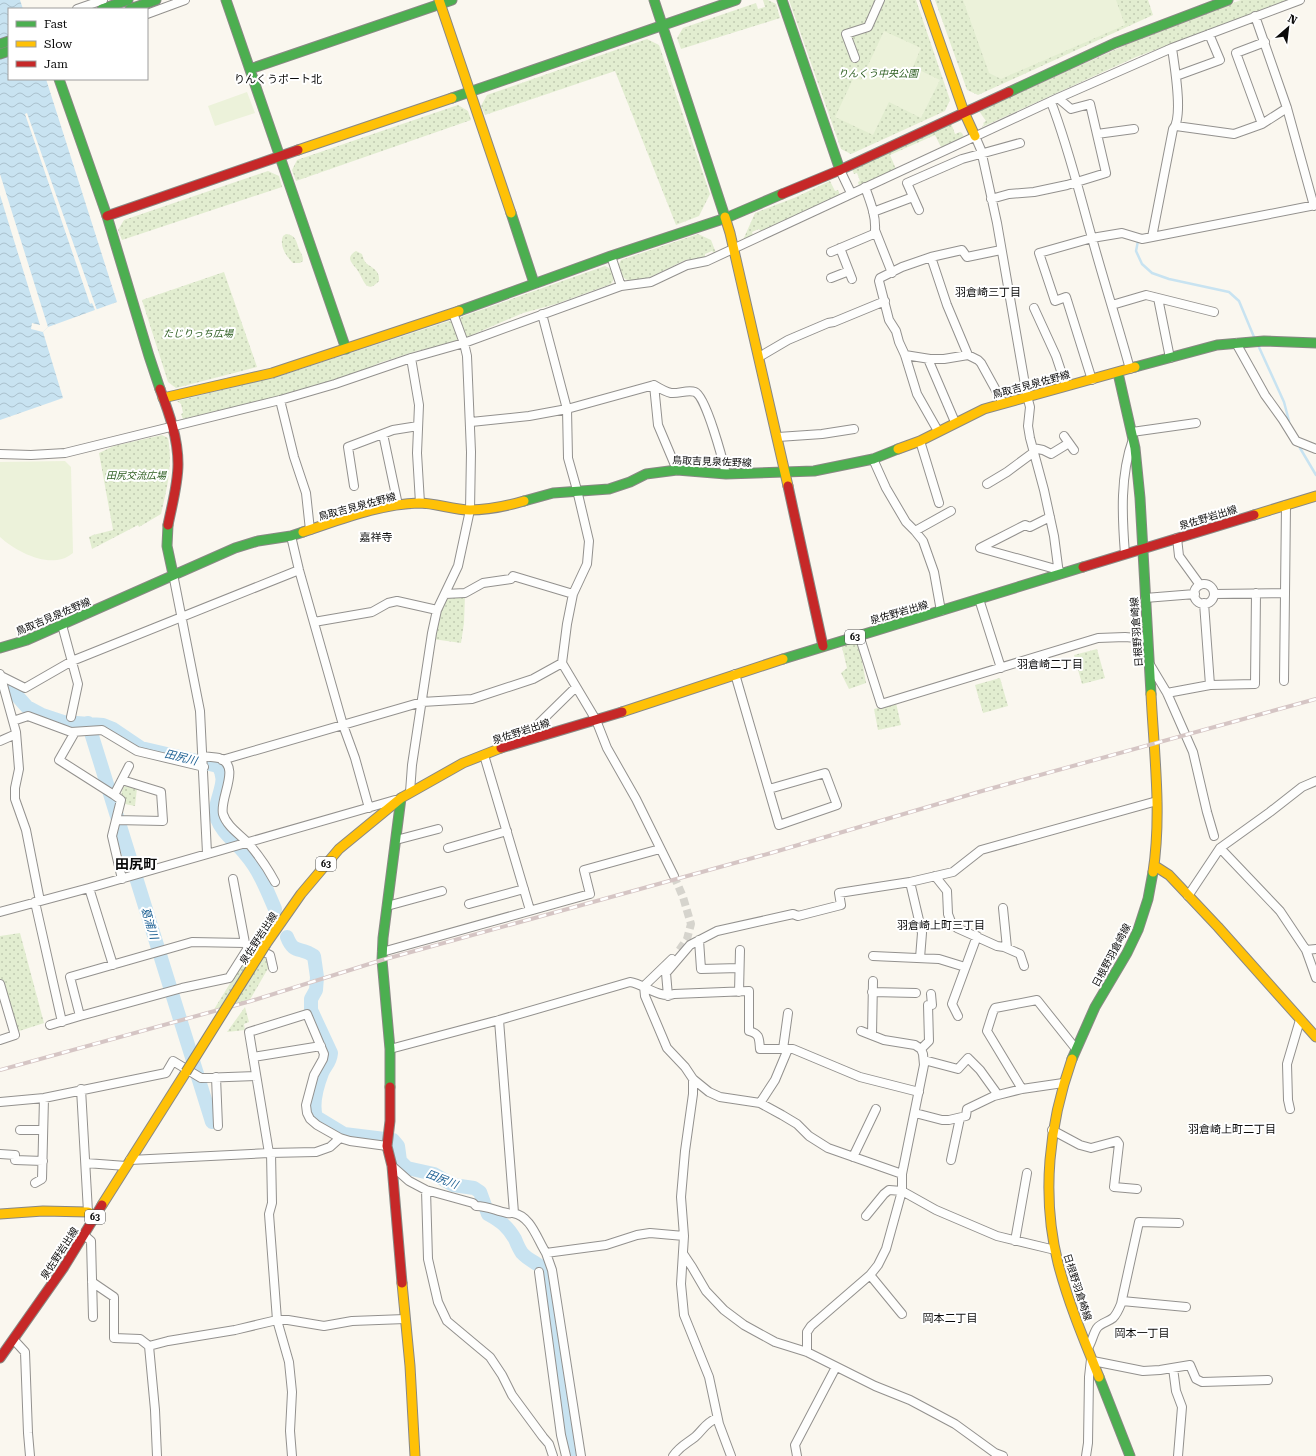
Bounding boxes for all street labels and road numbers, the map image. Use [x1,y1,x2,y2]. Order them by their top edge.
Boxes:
street label: 鳥取吉見泉佐野線 [991,369,1071,400]
street label: 鳥取吉見泉佐野線 [672,455,752,468]
street label: 鳥取吉見泉佐野線 [317,491,397,522]
street label: 泉佐野岩出線 [1178,503,1238,532]
street label: 鳥取吉見泉佐野線 [14,596,92,637]
street label: 日根野羽倉崎線 [1129,597,1144,667]
street label: 泉佐野岩出線 [869,599,929,626]
road number: 63 [845,630,865,644]
street label: 泉佐野岩出線 [491,717,551,746]
road number: 63 [316,857,336,871]
street label: 泉佐野岩出線 [237,910,279,966]
street label: 日根野羽倉崎線 [1090,922,1133,989]
road number: 63 [85,1210,105,1224]
street label: 泉佐野岩出線 [38,1225,80,1281]
street label: 日根野羽倉崎線 [1061,1252,1094,1322]

